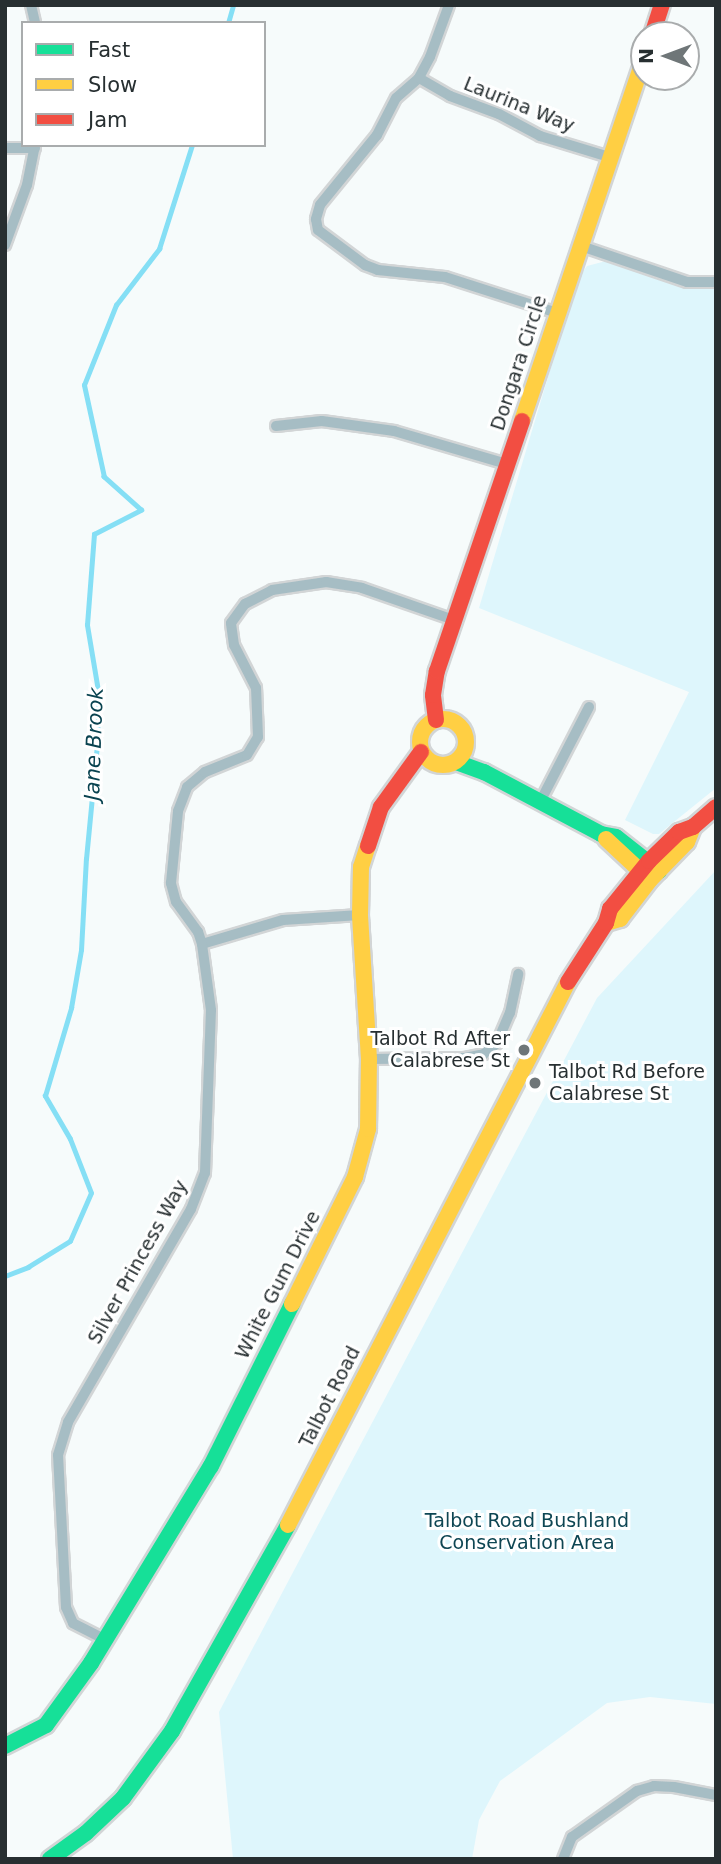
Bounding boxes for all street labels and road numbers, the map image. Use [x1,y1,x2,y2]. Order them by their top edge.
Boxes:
street label: Laurina Way [460,72,578,138]
street label: Dongara Circle [486,292,552,434]
street label: Silver Princess Way [83,1176,193,1348]
street label: White Gum Drive [231,1207,325,1363]
street label: Talbot Road [295,1343,365,1451]

